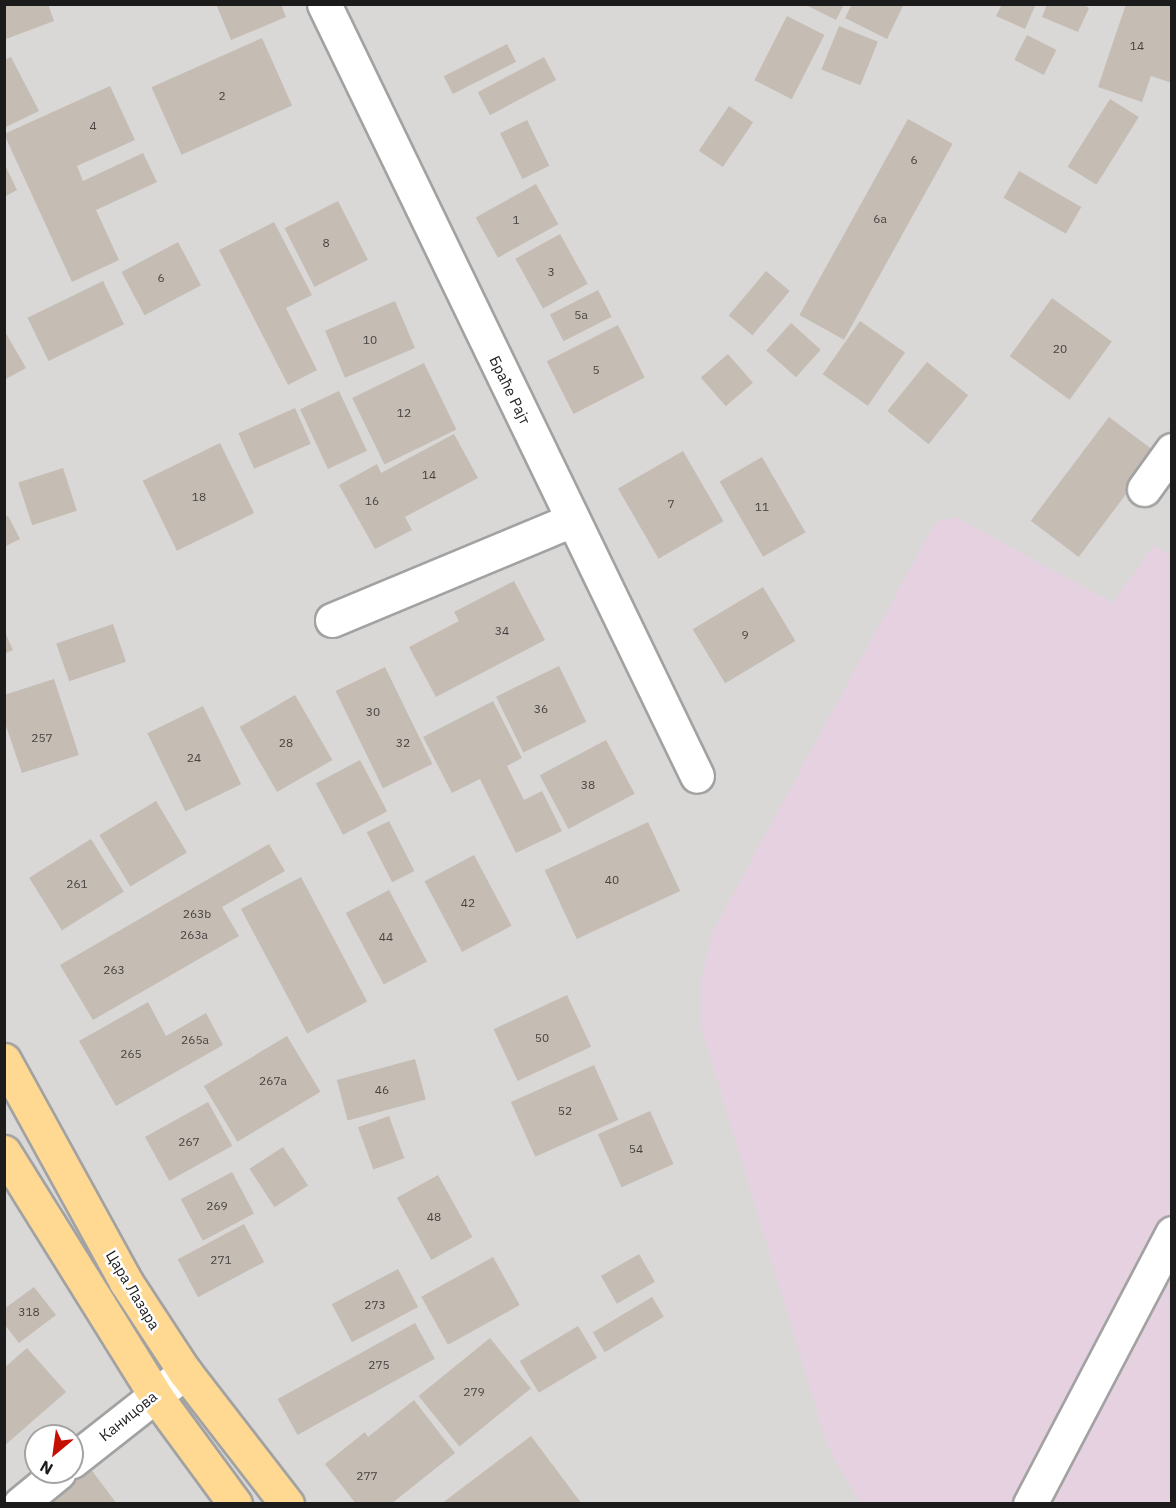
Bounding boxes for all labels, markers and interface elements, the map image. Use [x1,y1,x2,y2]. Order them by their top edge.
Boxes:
house number: 14 [1130,39,1144,53]
house number: 2 [218,89,226,103]
house number: 4 [89,119,97,133]
house number: 6 [910,153,918,167]
house number: 6a [873,212,887,226]
house number: 1 [512,213,520,227]
house number: 8 [322,236,330,250]
house number: 3 [547,265,555,279]
house number: 6 [157,271,165,285]
house number: 5a [574,308,588,322]
house number: 10 [363,333,377,347]
house number: 20 [1053,342,1067,356]
street label: Браће Рајт [486,353,534,427]
house number: 5 [592,363,600,377]
house number: 12 [397,406,411,420]
house number: 14 [422,468,436,482]
house number: 18 [192,490,206,504]
house number: 16 [365,494,379,508]
house number: 7 [667,497,675,511]
house number: 11 [755,500,769,514]
house number: 34 [495,624,509,638]
house number: 9 [741,628,749,642]
house number: 36 [534,702,548,716]
house number: 30 [366,705,380,719]
house number: 257 [31,731,53,745]
house number: 28 [279,736,293,750]
house number: 32 [396,736,410,750]
house number: 24 [187,751,201,765]
house number: 38 [581,778,595,792]
house number: 40 [605,873,619,887]
house number: 261 [66,877,88,891]
house number: 42 [461,896,475,910]
house number: 263b [183,907,211,921]
house number: 263a [180,928,208,942]
house number: 44 [379,930,393,944]
house number: 263 [103,963,125,977]
house number: 50 [535,1031,549,1045]
house number: 265a [181,1033,209,1047]
house number: 265 [120,1047,142,1061]
house number: 267a [259,1074,287,1088]
house number: 46 [375,1083,389,1097]
house number: 52 [558,1104,572,1118]
house number: 267 [178,1135,200,1149]
house number: 54 [629,1142,643,1156]
house number: 269 [206,1199,228,1213]
house number: 48 [427,1210,441,1224]
street label: Цара Лазара [102,1247,164,1333]
house number: 271 [210,1253,232,1267]
house number: 273 [364,1298,386,1312]
house number: 318 [18,1305,40,1319]
house number: 275 [368,1358,390,1372]
house number: 279 [463,1385,485,1399]
street label: Каницова [95,1387,161,1445]
north arrow [24,1424,84,1484]
text: N [36,1456,56,1480]
house number: 277 [356,1469,378,1483]

